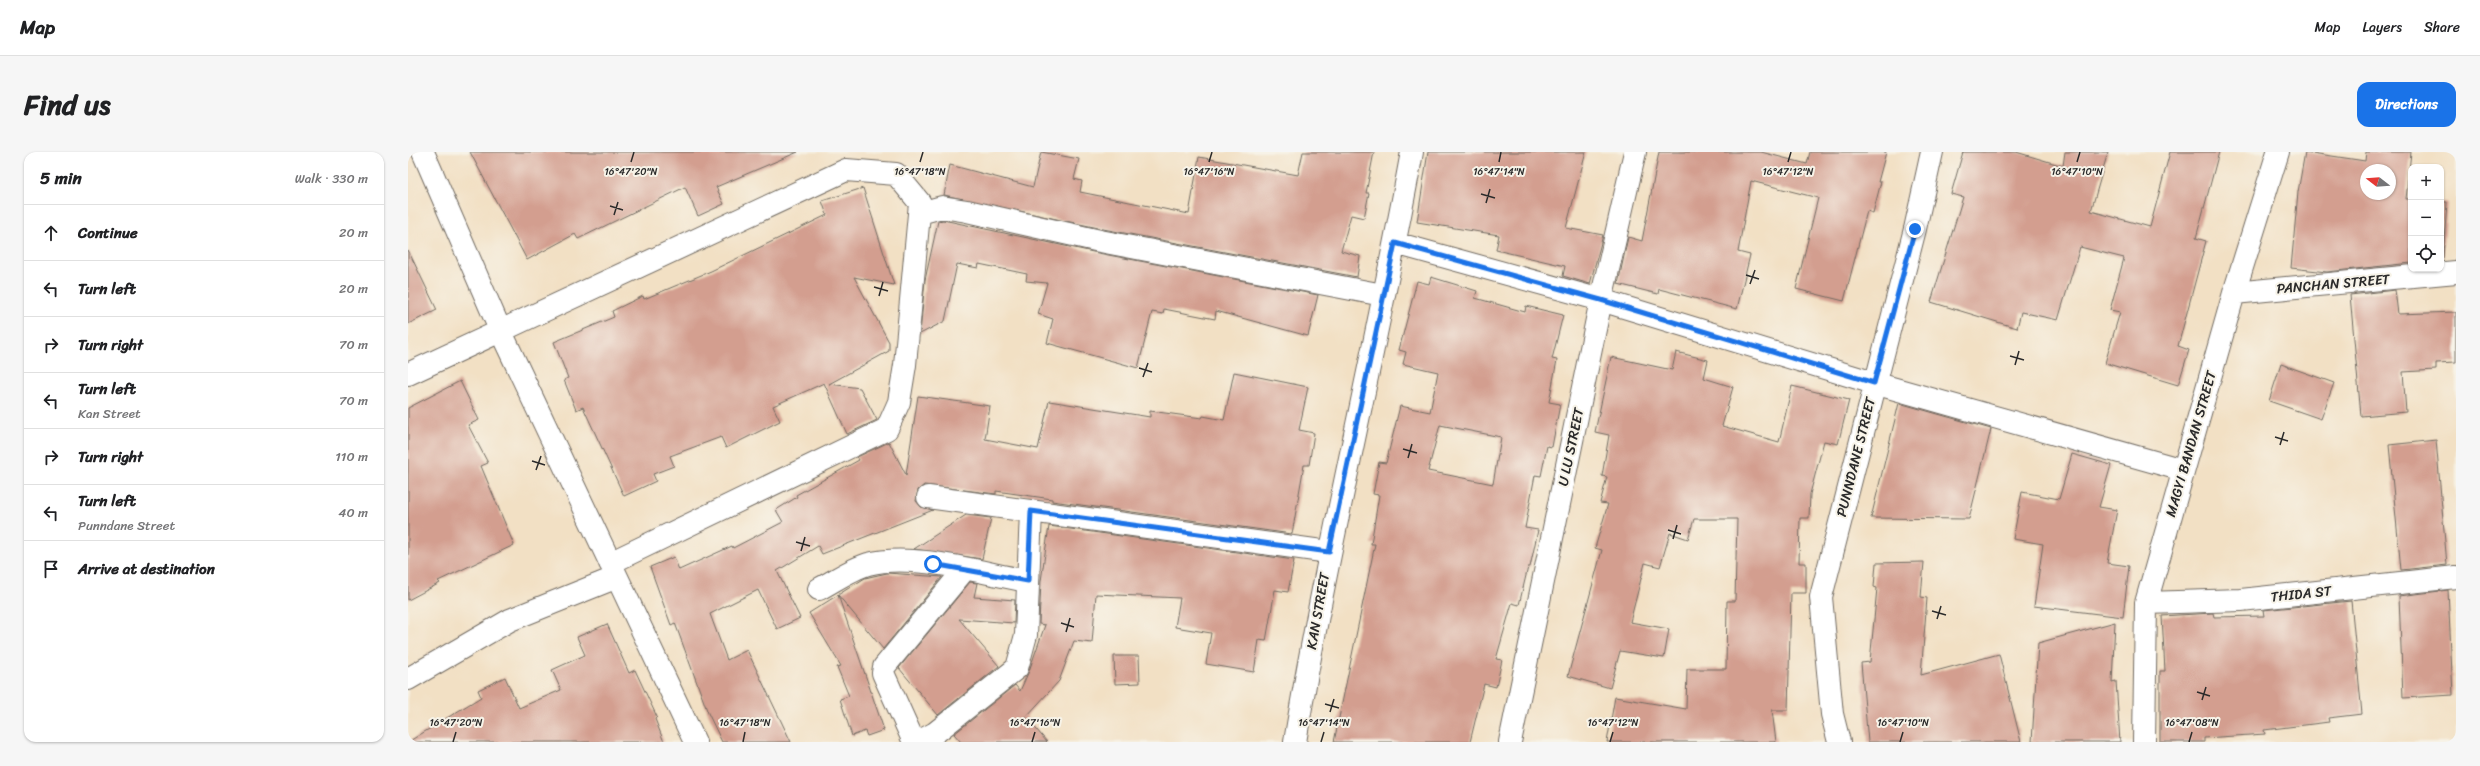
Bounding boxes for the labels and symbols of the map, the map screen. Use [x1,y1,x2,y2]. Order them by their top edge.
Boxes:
text: 16°47'20"N [604,163,658,181]
text: 16°47'18"N [894,163,946,181]
text: 16°47'16"N [1184,163,1235,181]
text: 16°47'14"N [1473,163,1525,181]
text: 16°47'12"N [1762,163,1814,181]
text: 16°47'10"N [2051,163,2103,181]
north arrow [2360,164,2396,200]
route end [1906,220,1924,238]
street label: PANCHAN STREET [2275,267,2392,301]
street label: MAGYI BANDAN STREET [2158,367,2224,520]
street label: PUNNDANE STREET [1829,394,1883,519]
street label: U LU STREET [1551,404,1592,488]
route start [924,555,942,573]
street label: KAN STREET [1299,570,1337,651]
street label: THIDA ST [2270,578,2334,610]
text: 16°47'20"N [429,714,483,732]
text: 16°47'18"N [719,714,771,732]
text: 16°47'16"N [1010,714,1061,732]
text: 16°47'14"N [1298,714,1350,732]
text: 16°47'12"N [1587,714,1639,732]
text: 16°47'10"N [1877,714,1929,732]
text: 16°47'08"N [2165,714,2219,732]

